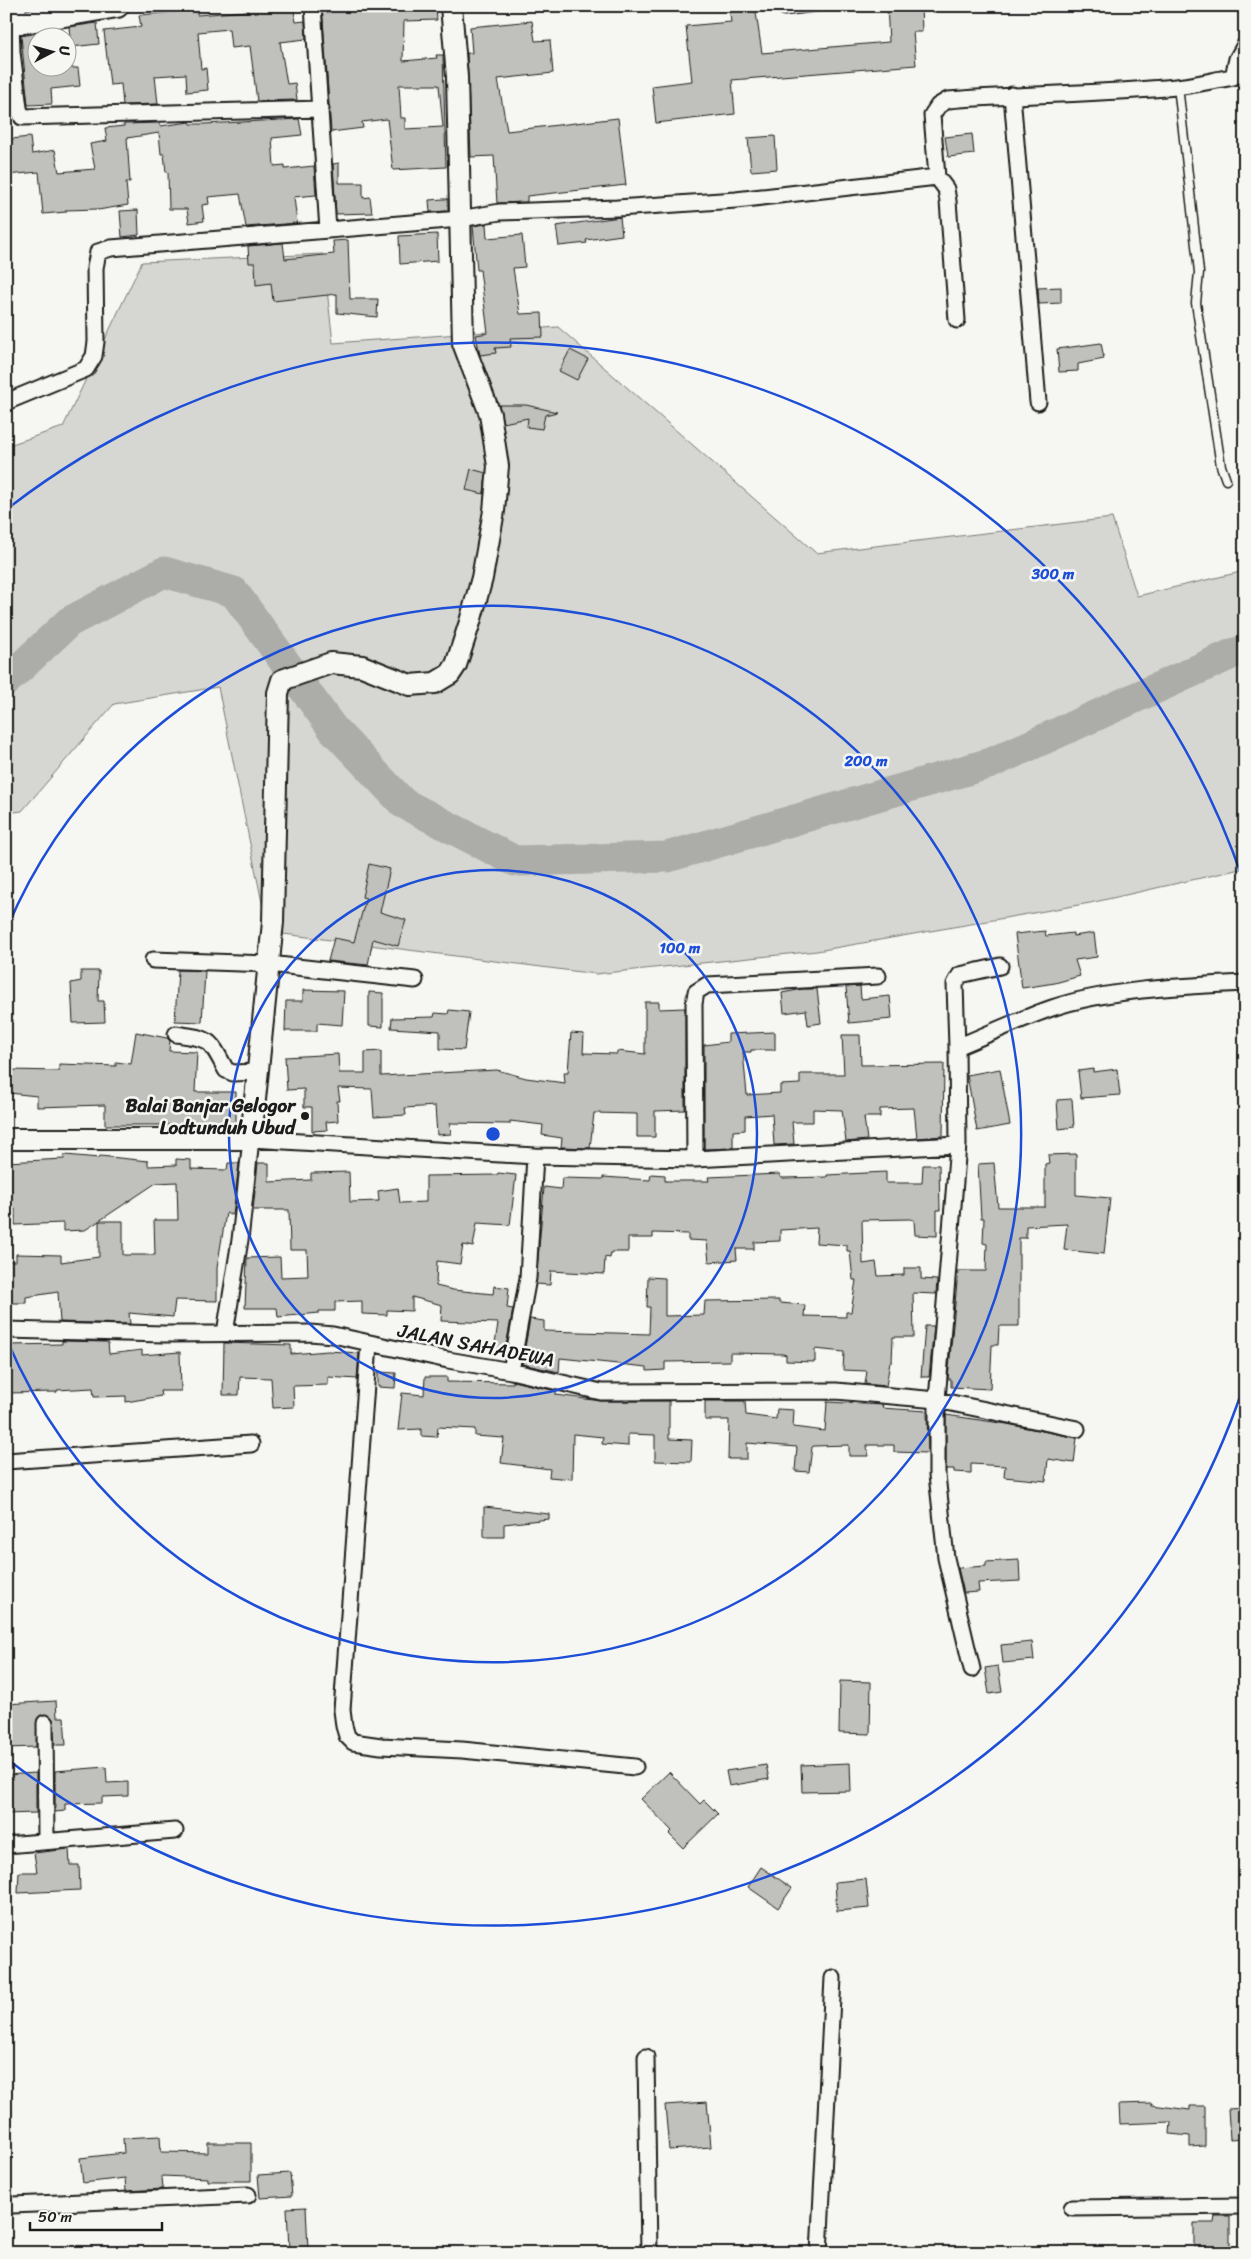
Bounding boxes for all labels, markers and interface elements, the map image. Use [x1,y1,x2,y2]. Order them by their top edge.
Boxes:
north arrow [28,28,78,78]
text: U [52,45,77,57]
text: 300 m [1031,561,1075,587]
text: 200 m [843,748,888,774]
text: 100 m [660,935,701,961]
place label: Balai Banjar Gelogor Lodtunduh Ubud [125,1089,297,1144]
marker: Balai Banjar Gelogor Lodtunduh Ubud [299,1110,311,1122]
centre of rings [484,1125,502,1143]
street label: JALAN SAHADEWA [394,1314,557,1376]
scale bar [30,2199,162,2231]
text: 50 m [38,2204,73,2230]

